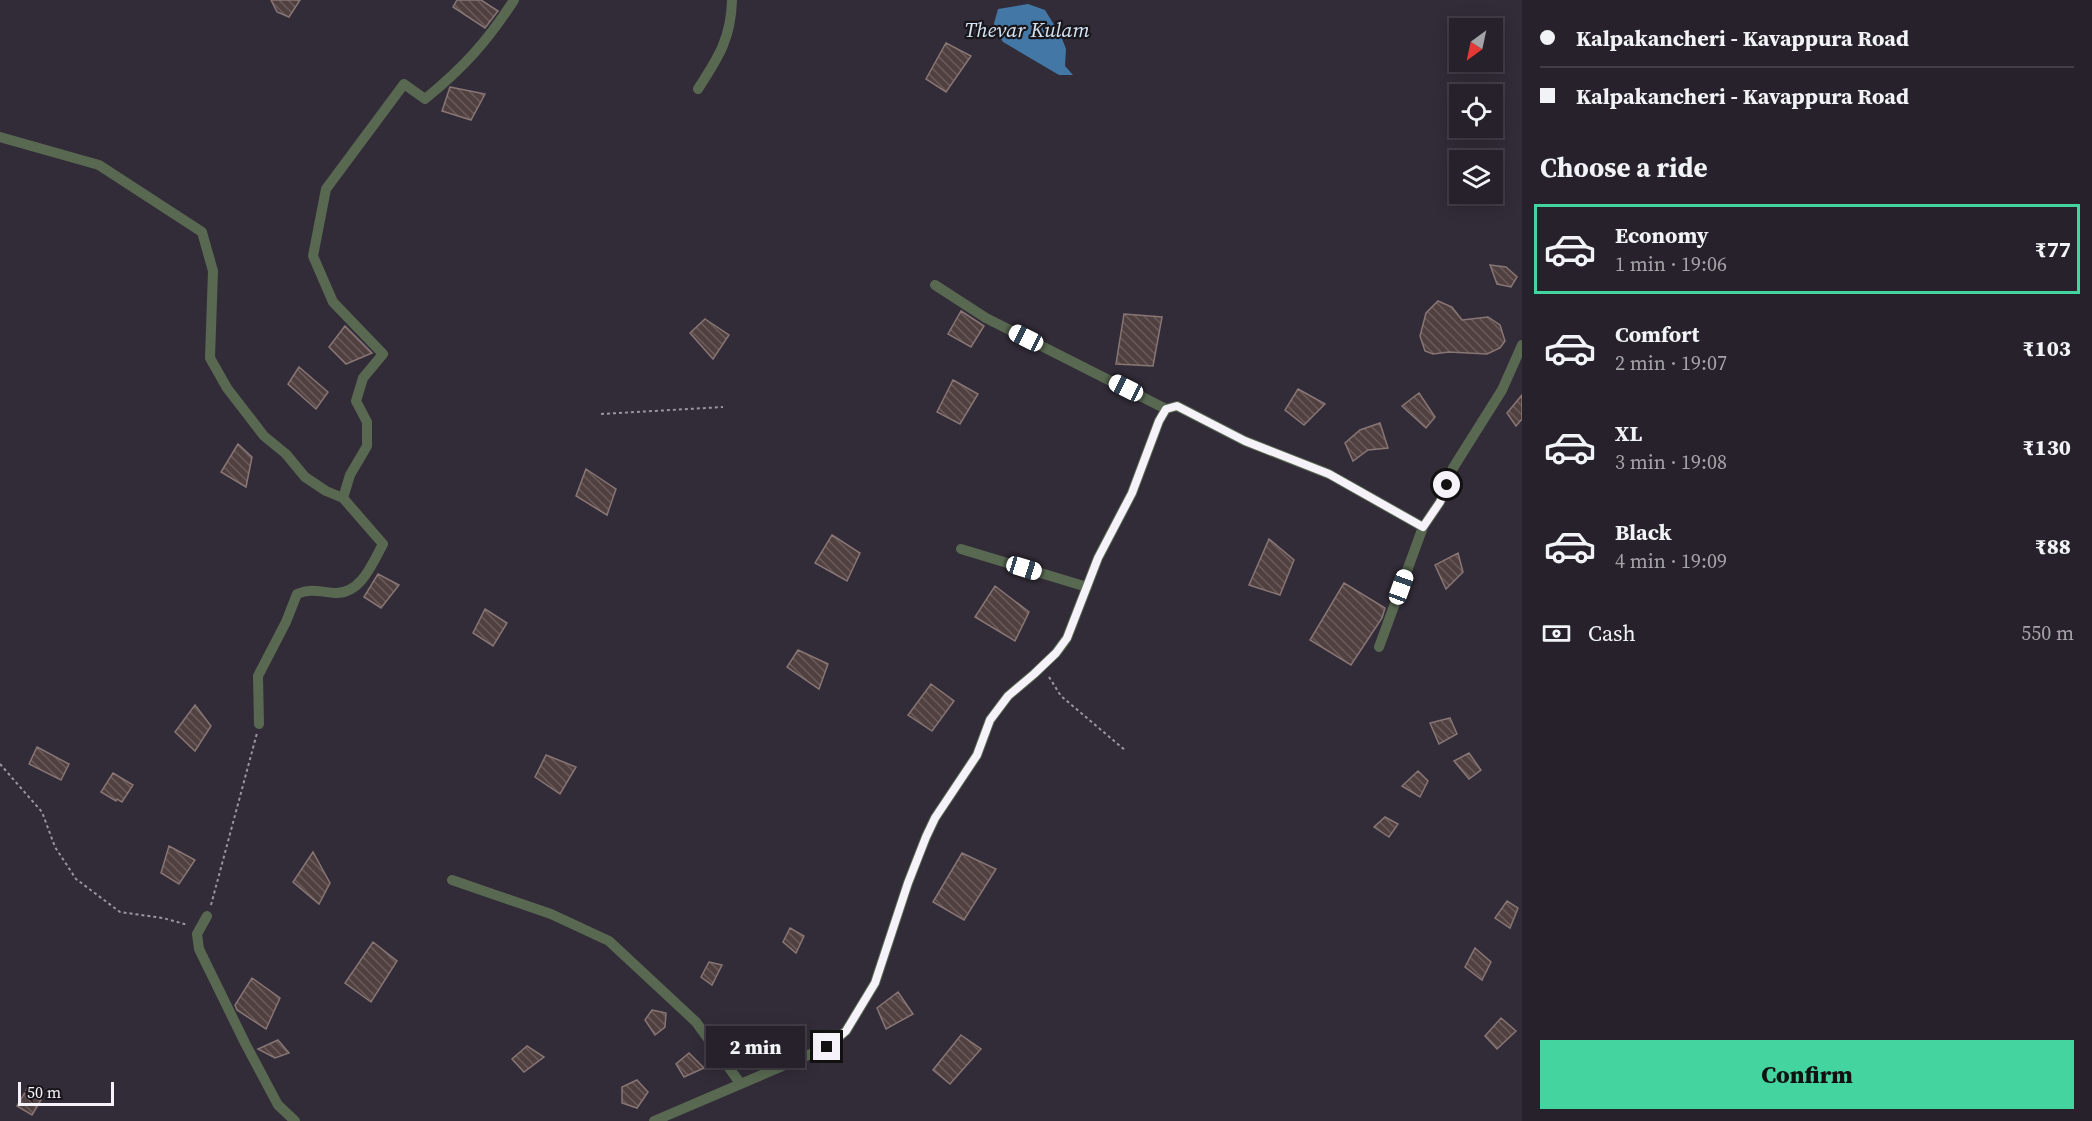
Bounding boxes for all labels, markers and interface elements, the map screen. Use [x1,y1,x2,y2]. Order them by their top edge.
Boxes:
water label: Thevar Kulam [964,15,1090,44]
north arrow [1449,18,1503,72]
map controls [1449,18,1503,204]
text: Kalpakancheri - Kavappura Road [1576,23,1909,53]
text: Kalpakancheri - Kavappura Road [1576,81,1909,111]
button: locate [1449,84,1503,138]
text: Choose a ride [1540,149,1708,186]
button: layers [1449,150,1503,204]
text: Economy [1615,220,1709,250]
icon: car [1543,222,1597,276]
text: ₹77 [2035,234,2071,264]
text: 1 min · 19:06 [1615,250,1727,278]
text: Comfort [1615,319,1699,349]
icon: car [1543,321,1597,375]
car [1006,322,1046,354]
text: ₹103 [2023,333,2071,363]
text: 2 min · 19:07 [1615,349,1727,377]
car [1106,372,1146,404]
text: XL [1615,418,1642,448]
icon: car [1543,420,1597,474]
text: ₹130 [2023,432,2071,462]
text: 3 min · 19:08 [1615,448,1727,476]
route start [1433,471,1460,498]
text: Black [1615,517,1672,547]
icon: car [1543,519,1597,573]
text: ₹88 [2035,531,2071,561]
text: 4 min · 19:09 [1615,547,1727,575]
car [1004,554,1044,582]
car [1386,567,1416,607]
icon: cash [1540,617,1573,650]
text: Cash [1588,618,1636,648]
text: 550 m [2021,619,2074,647]
callout: 2 min [707,1026,806,1068]
text: 2 min [729,1033,782,1061]
route end [813,1033,840,1060]
button: Confirm [1540,1040,2074,1109]
scale bar [18,1079,114,1106]
text: 50 m [27,1081,61,1103]

